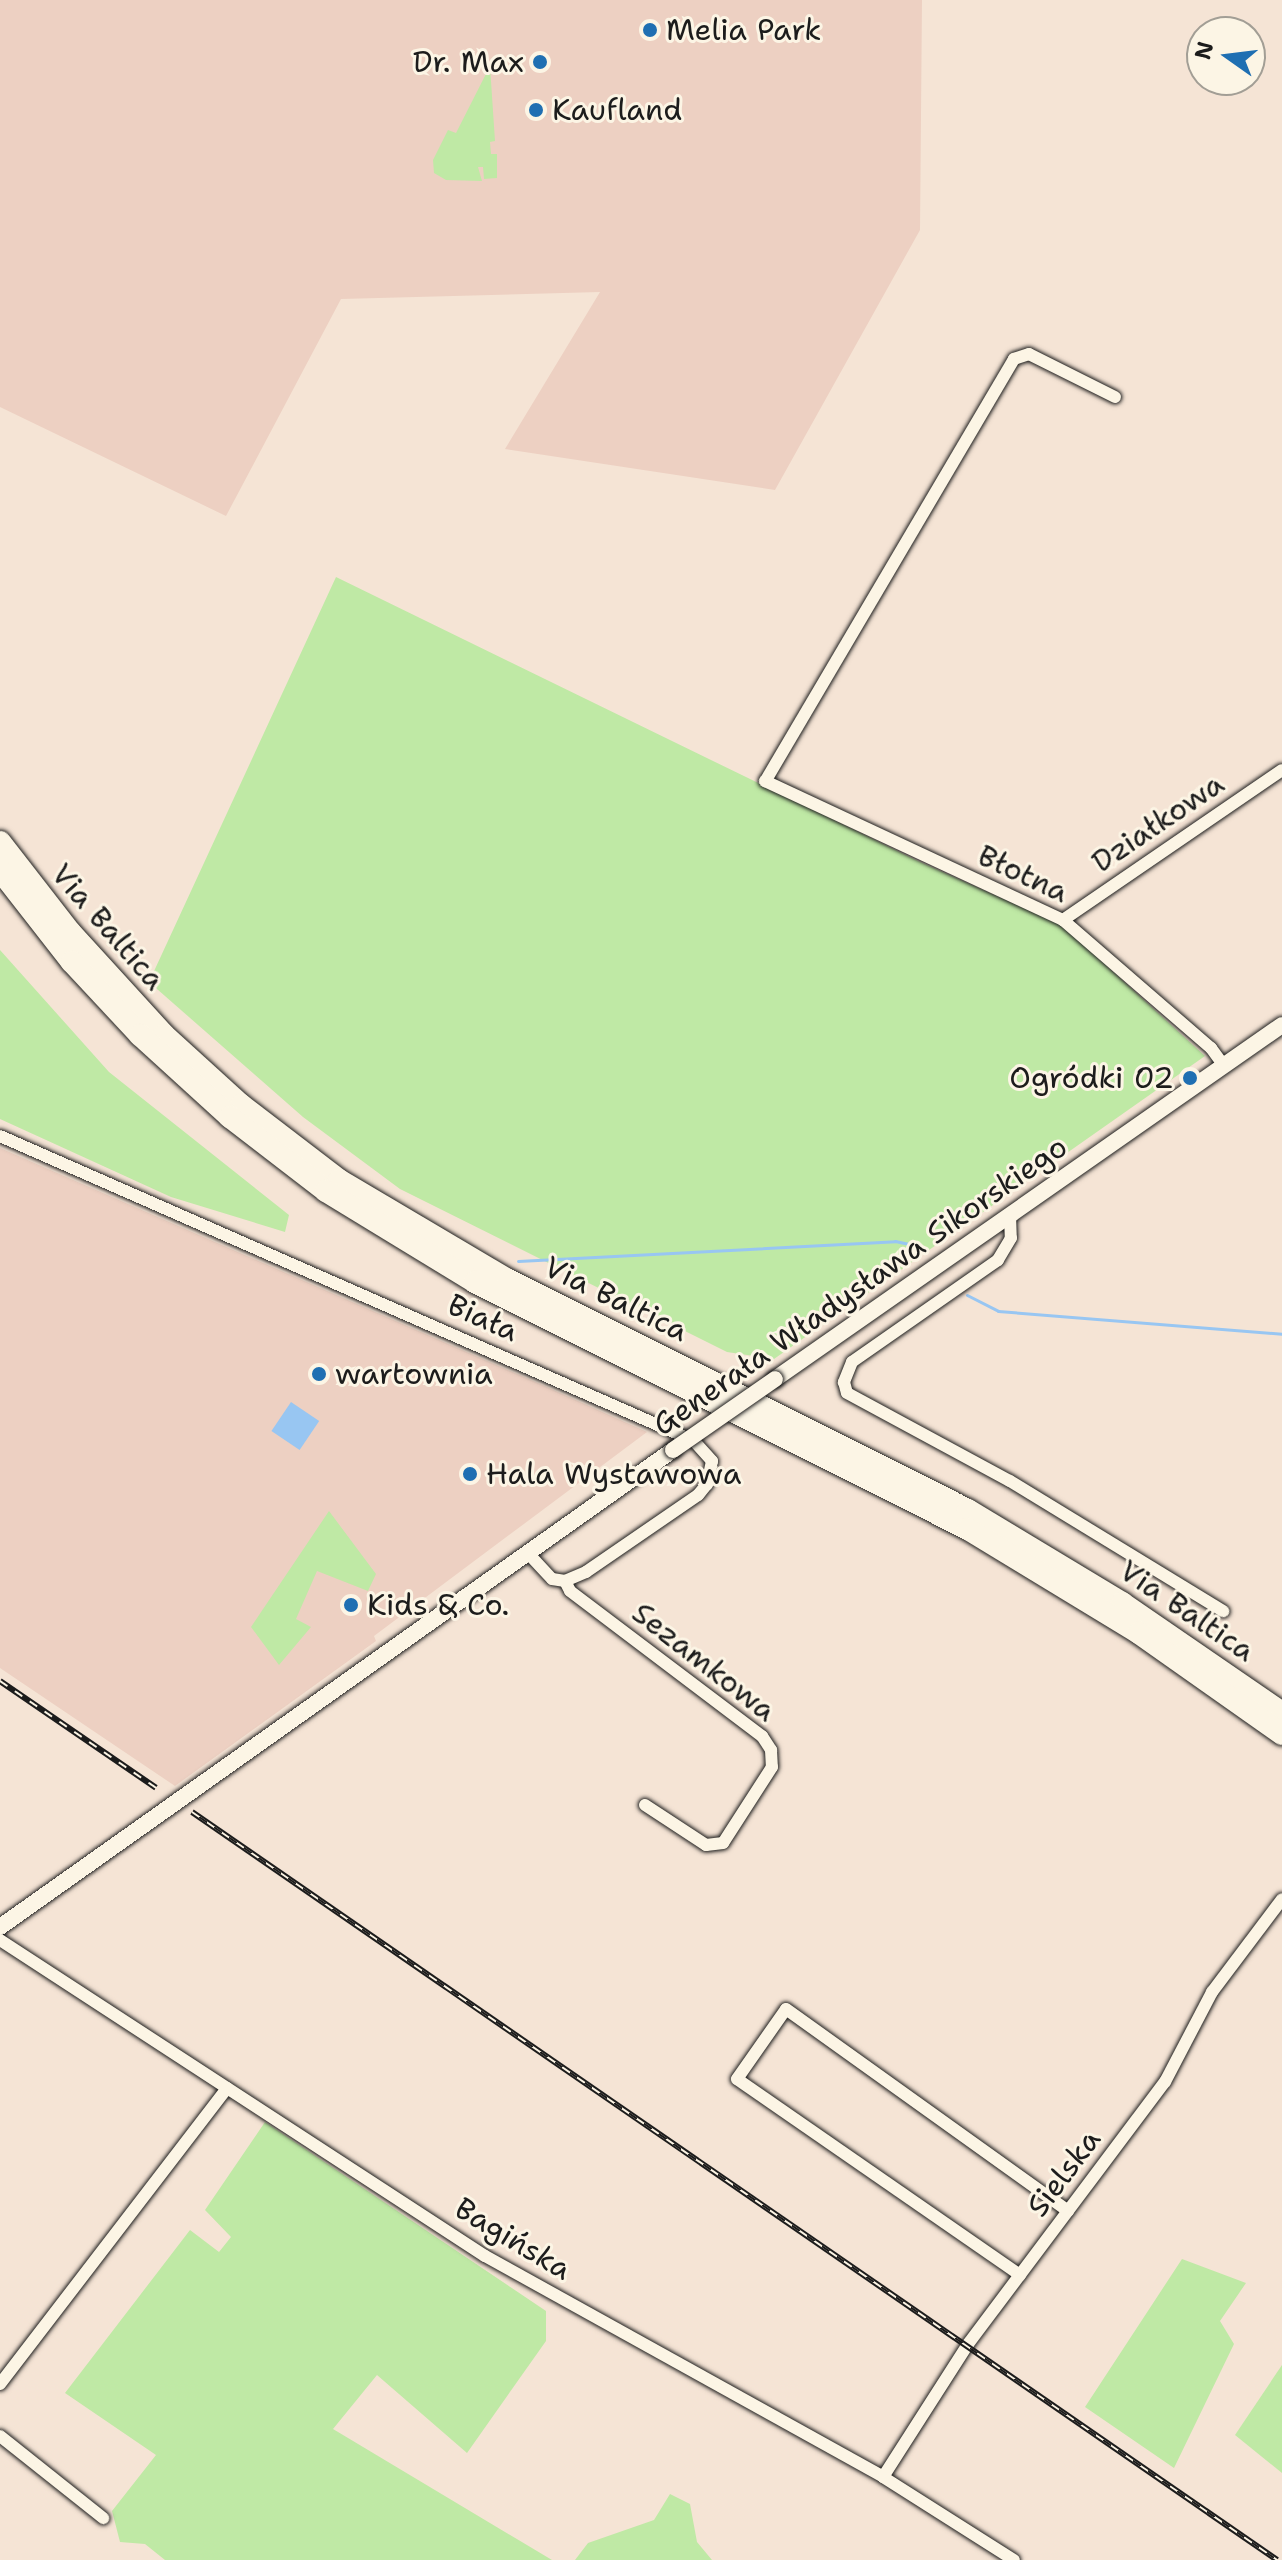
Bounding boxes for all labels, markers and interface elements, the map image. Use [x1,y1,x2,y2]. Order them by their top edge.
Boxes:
place label: Melia Park [666,12,821,48]
north arrow [1186,16,1266,96]
marker: Melia Park [641,21,659,39]
text: N [1188,39,1220,63]
place label: Dr. Max [413,44,524,80]
marker: Dr. Max [531,53,549,71]
place label: Kaufland [552,92,682,128]
marker: Kaufland [527,101,545,119]
street label: Działkowa [1085,766,1231,880]
street label: Błotna [972,837,1074,911]
street label: Via Baltica [43,857,173,997]
place label: Ogródki 02 [1009,1060,1174,1096]
marker: Ogródki 02 [1181,1069,1199,1087]
street label: Generała Władysława Sikorskiego [646,1129,1074,1443]
street label: Via Baltica [538,1249,694,1349]
street label: Biała [442,1287,524,1349]
place label: wartownia [335,1356,493,1392]
marker: wartownia [310,1365,328,1383]
place label: Hala Wystawowa [486,1456,741,1492]
marker: Hala Wystawowa [461,1465,479,1483]
street label: Via Baltica [1112,1553,1262,1669]
place label: Kids & Co. [367,1587,509,1623]
street label: Sezamkowa [625,1595,783,1729]
marker: Kids & Co. [342,1596,360,1614]
street label: Sielska [1020,2122,1108,2224]
street label: Bagińska [448,2190,578,2288]

